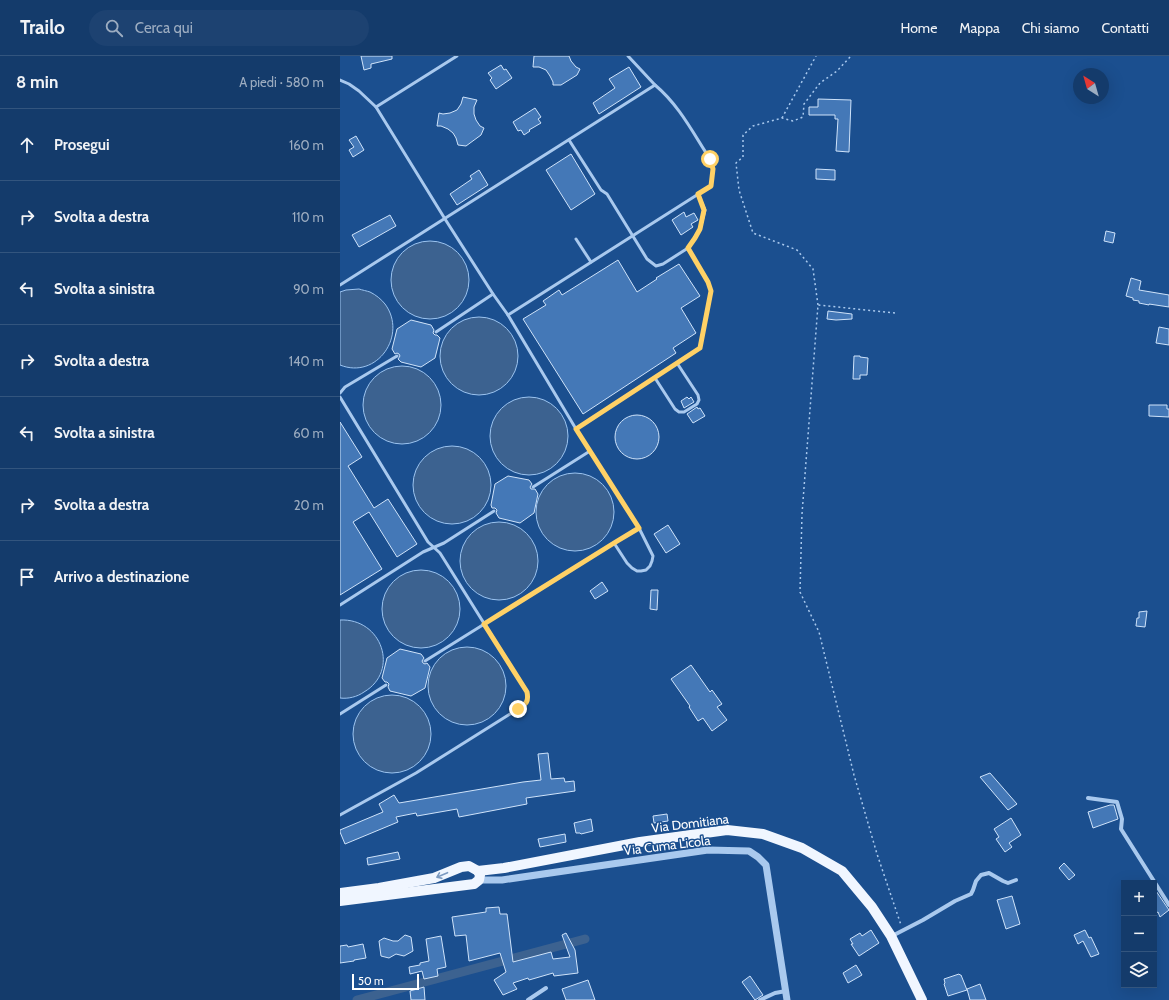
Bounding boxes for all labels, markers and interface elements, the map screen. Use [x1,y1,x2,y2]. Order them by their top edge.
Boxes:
search box [89,10,369,46]
text: Trailo [20,16,65,39]
icon: search [103,17,125,39]
text: Cerca qui [135,19,193,37]
text: Home [900,19,937,37]
text: Mappa [959,19,1000,37]
text: Chi siamo [1022,19,1079,37]
text: Contatti [1101,19,1149,37]
north arrow [1073,68,1109,104]
text: 8 min [16,72,58,92]
text: A piedi · 580 m [239,74,324,90]
icon: ahead [16,134,38,156]
text: Prosegui [54,136,110,154]
text: 160 m [289,137,324,153]
route start [701,150,719,168]
icon: right [16,206,38,228]
text: Svolta a destra [54,208,149,226]
text: 110 m [292,209,324,225]
icon: left [16,278,38,300]
text: Svolta a sinistra [54,280,155,298]
text: 90 m [293,281,324,297]
icon: right [16,350,38,372]
text: Svolta a destra [54,352,149,370]
text: 140 m [289,353,324,369]
icon: left [16,422,38,444]
text: Svolta a sinistra [54,424,155,442]
text: 60 m [293,425,324,441]
icon: right [16,494,38,516]
text: Svolta a destra [54,496,149,514]
text: 20 m [294,497,324,513]
icon: arrive [16,566,38,588]
text: Arrivo a destinazione [54,568,189,586]
route end [509,700,527,718]
street label: Via Domitiana [650,810,730,836]
street label: Via Cuma Licola [623,832,712,858]
one-way arrow [436,872,448,879]
map controls [1121,880,1157,988]
button: + [1121,880,1157,916]
button: − [1121,916,1157,952]
button: layers [1121,952,1157,988]
scale bar [352,972,419,991]
text: 50 m [358,974,384,988]

